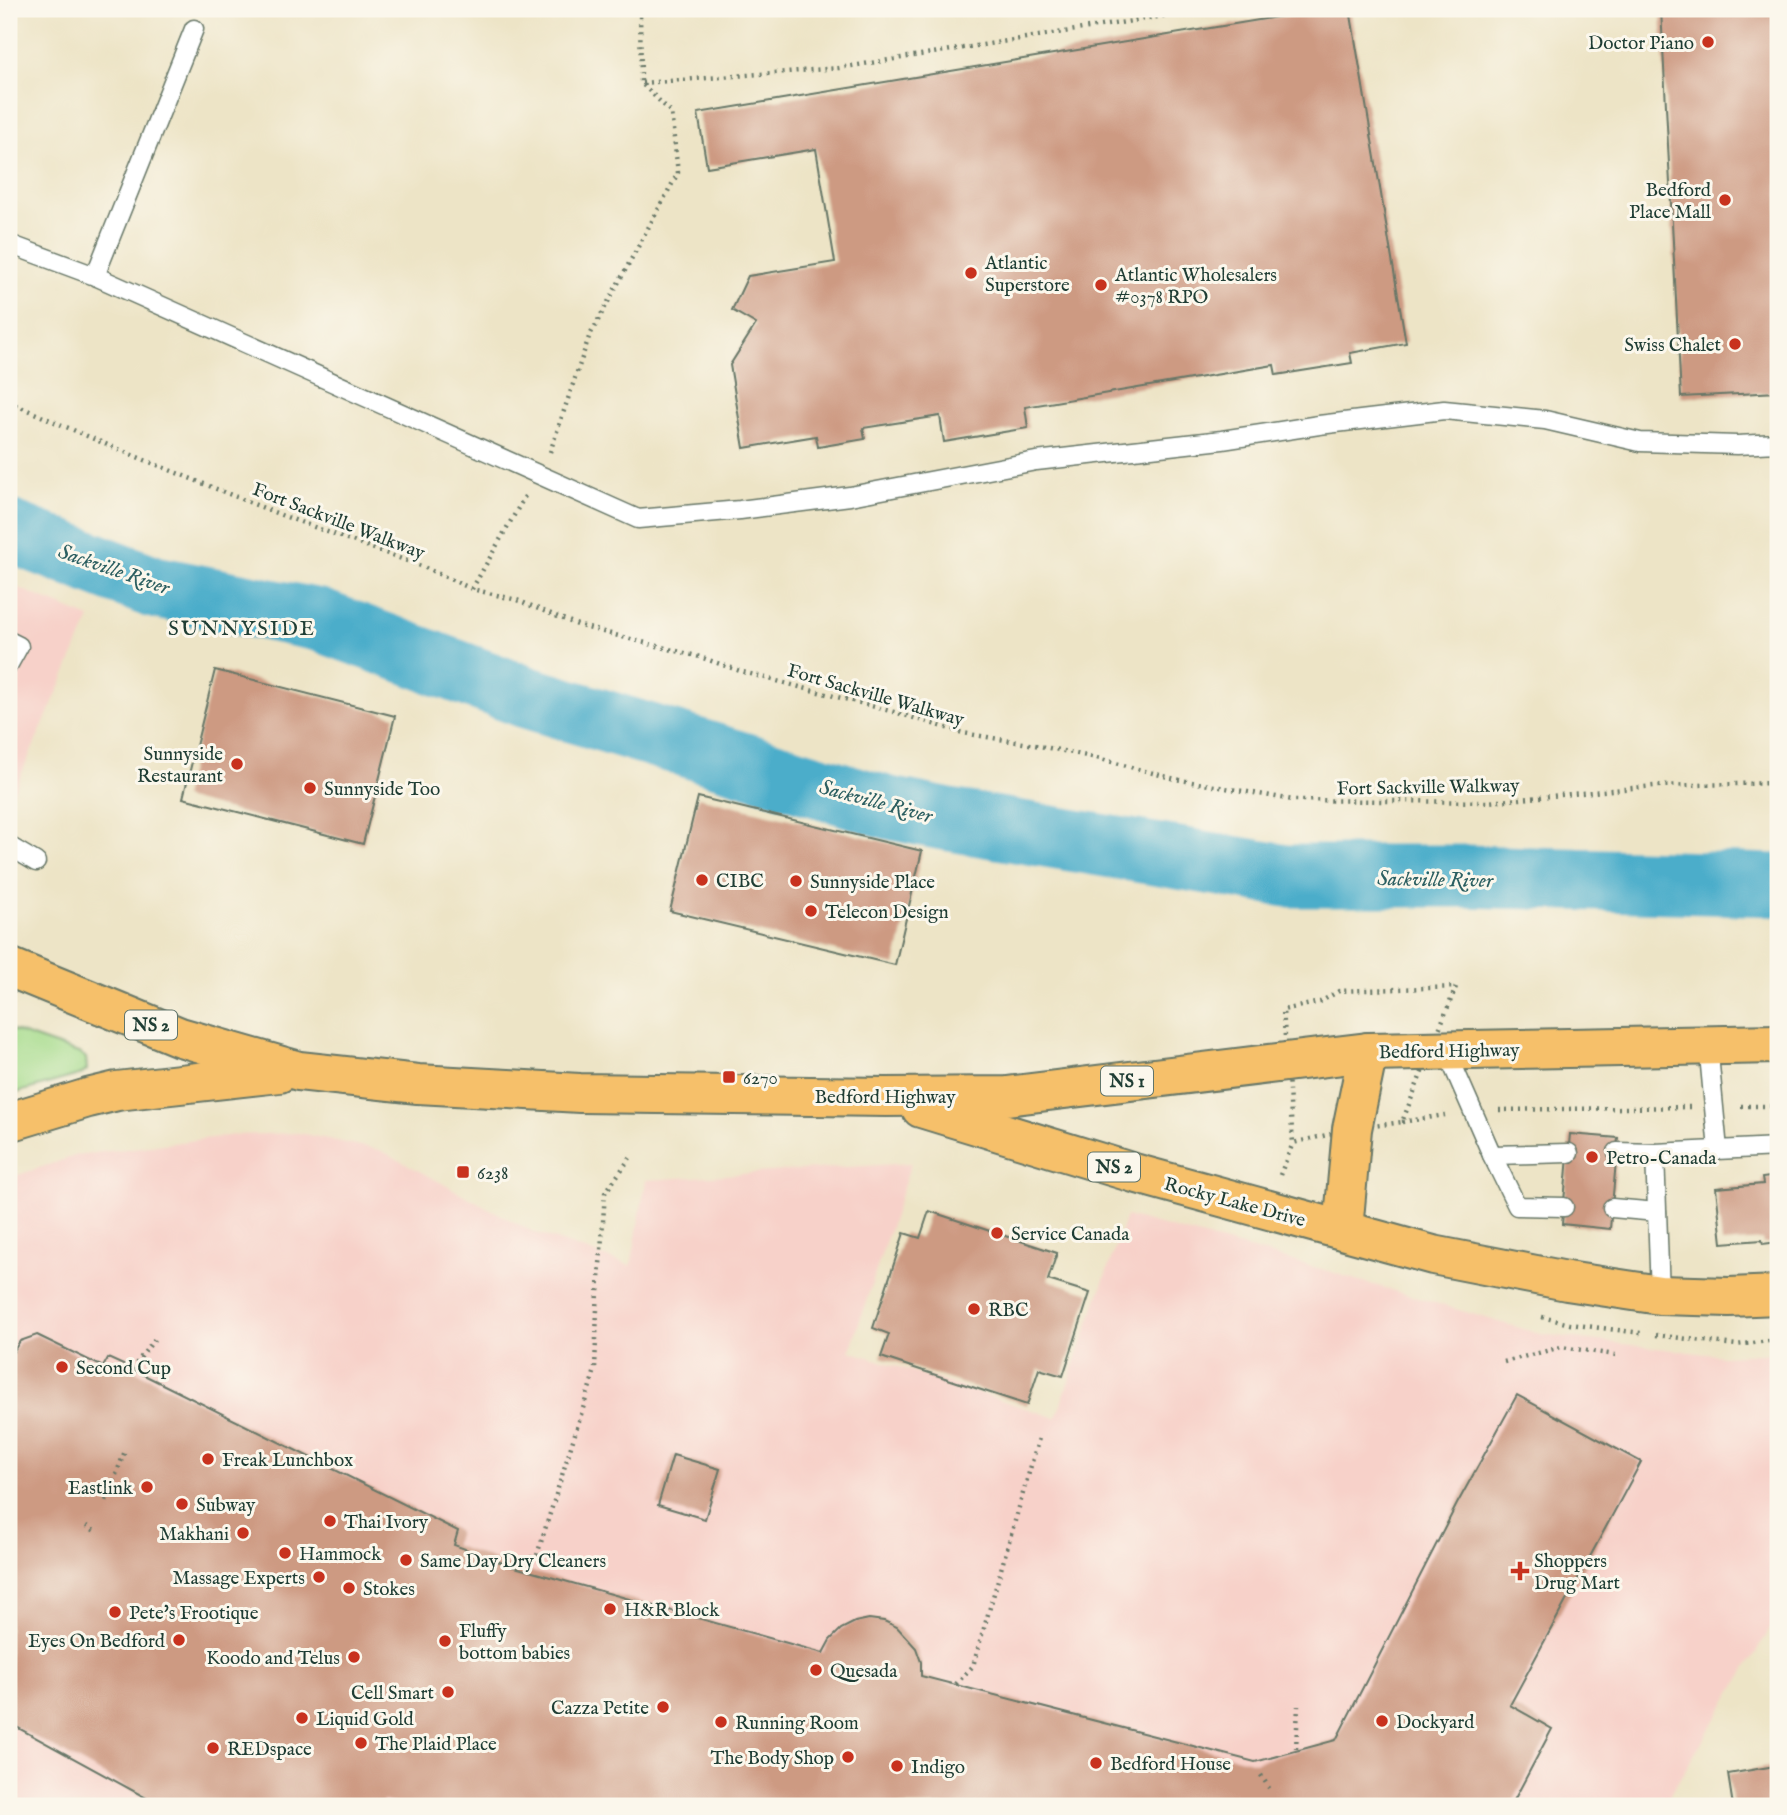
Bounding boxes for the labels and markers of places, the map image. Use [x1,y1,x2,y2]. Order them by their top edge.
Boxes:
place label: Doctor Piano [1588,32,1694,56]
marker: Doctor Piano [1700,34,1716,50]
place label: Bedford Place Mall [1629,179,1712,225]
marker: Bedford Place Mall [1717,192,1733,208]
place label: Atlantic Superstore [984,252,1070,298]
place label: Atlantic Wholesalers #0378 RPO [1114,264,1277,310]
marker: Atlantic Superstore [963,265,979,281]
marker: Atlantic Wholesalers #0378 RPO [1093,277,1109,293]
place label: Swiss Chalet [1624,334,1721,358]
marker: Swiss Chalet [1727,336,1743,352]
place label: Sunnyside Restaurant [137,743,223,789]
marker: Sunnyside Restaurant [229,756,245,772]
place label: Sunnyside Too [324,778,440,802]
marker: Sunnyside Too [302,780,318,796]
place label: CIBC [716,870,764,894]
place label: Sunnyside Place [810,871,935,895]
marker: CIBC [694,872,710,888]
marker: Sunnyside Place [788,873,804,889]
place label: Telecon Design [825,901,949,925]
marker: Telecon Design [803,903,819,919]
place label: 6270 [743,1067,778,1091]
marker: 6270 [721,1069,737,1085]
place label: Petro-Canada [1606,1147,1717,1171]
marker: Petro-Canada [1584,1149,1600,1165]
place label: 6238 [477,1162,508,1186]
marker: 6238 [455,1164,471,1180]
place label: Service Canada [1011,1223,1130,1247]
marker: Service Canada [989,1225,1005,1241]
place label: RBC [988,1299,1029,1323]
marker: RBC [966,1301,982,1317]
place label: Second Cup [76,1357,171,1381]
marker: Second Cup [54,1359,70,1375]
place label: Freak Lunchbox [222,1449,353,1473]
marker: Freak Lunchbox [200,1451,216,1467]
place label: Eastlink [68,1477,134,1501]
marker: Eastlink [139,1479,155,1495]
place label: Subway [196,1494,256,1518]
marker: Subway [174,1496,190,1512]
place label: Thai Ivory [344,1511,429,1535]
marker: Thai Ivory [322,1513,338,1529]
place label: Makhani [159,1523,229,1547]
marker: Makhani [235,1525,251,1541]
place label: Hammock [299,1543,382,1567]
marker: Hammock [277,1545,293,1561]
place label: Same Day Dry Cleaners [420,1550,606,1574]
place label: Shoppers Drug Mart [1534,1550,1621,1596]
marker: Same Day Dry Cleaners [398,1552,414,1568]
marker: Shoppers Drug Mart [1512,1563,1528,1579]
place label: Massage Experts [173,1567,305,1591]
marker: Massage Experts [311,1569,327,1585]
place label: Stokes [363,1578,415,1602]
marker: Stokes [341,1580,357,1596]
place label: H&R Block [624,1599,720,1623]
marker: H&R Block [602,1601,618,1617]
place label: Pete's Frootique [129,1602,259,1626]
marker: Pete's Frootique [107,1604,123,1620]
place label: Fluffy bottom babies [459,1620,570,1666]
place label: Eyes On Bedford [28,1630,166,1654]
marker: Eyes On Bedford [171,1632,187,1648]
marker: Fluffy bottom babies [437,1633,453,1649]
place label: Koodo and Telus [206,1647,340,1671]
marker: Koodo and Telus [346,1649,362,1665]
place label: Quesada [830,1660,898,1684]
marker: Quesada [808,1662,824,1678]
place label: Cell Smart [351,1682,434,1706]
marker: Cell Smart [440,1684,456,1700]
place label: Cazza Petite [551,1697,649,1721]
marker: Cazza Petite [655,1699,671,1715]
place label: Liquid Gold [316,1708,414,1732]
marker: Liquid Gold [294,1710,310,1726]
place label: Dockyard [1396,1711,1475,1735]
place label: Running Room [735,1712,859,1736]
marker: Dockyard [1374,1713,1390,1729]
marker: Running Room [713,1714,729,1730]
place label: The Plaid Place [375,1733,497,1757]
marker: The Plaid Place [353,1735,369,1751]
place label: REDspace [227,1738,312,1762]
marker: REDspace [205,1740,221,1756]
place label: The Body Shop [710,1747,834,1771]
marker: The Body Shop [840,1749,856,1765]
place label: Bedford House [1110,1753,1231,1777]
marker: Bedford House [1088,1755,1104,1771]
place label: Indigo [911,1756,965,1780]
marker: Indigo [889,1758,905,1774]

